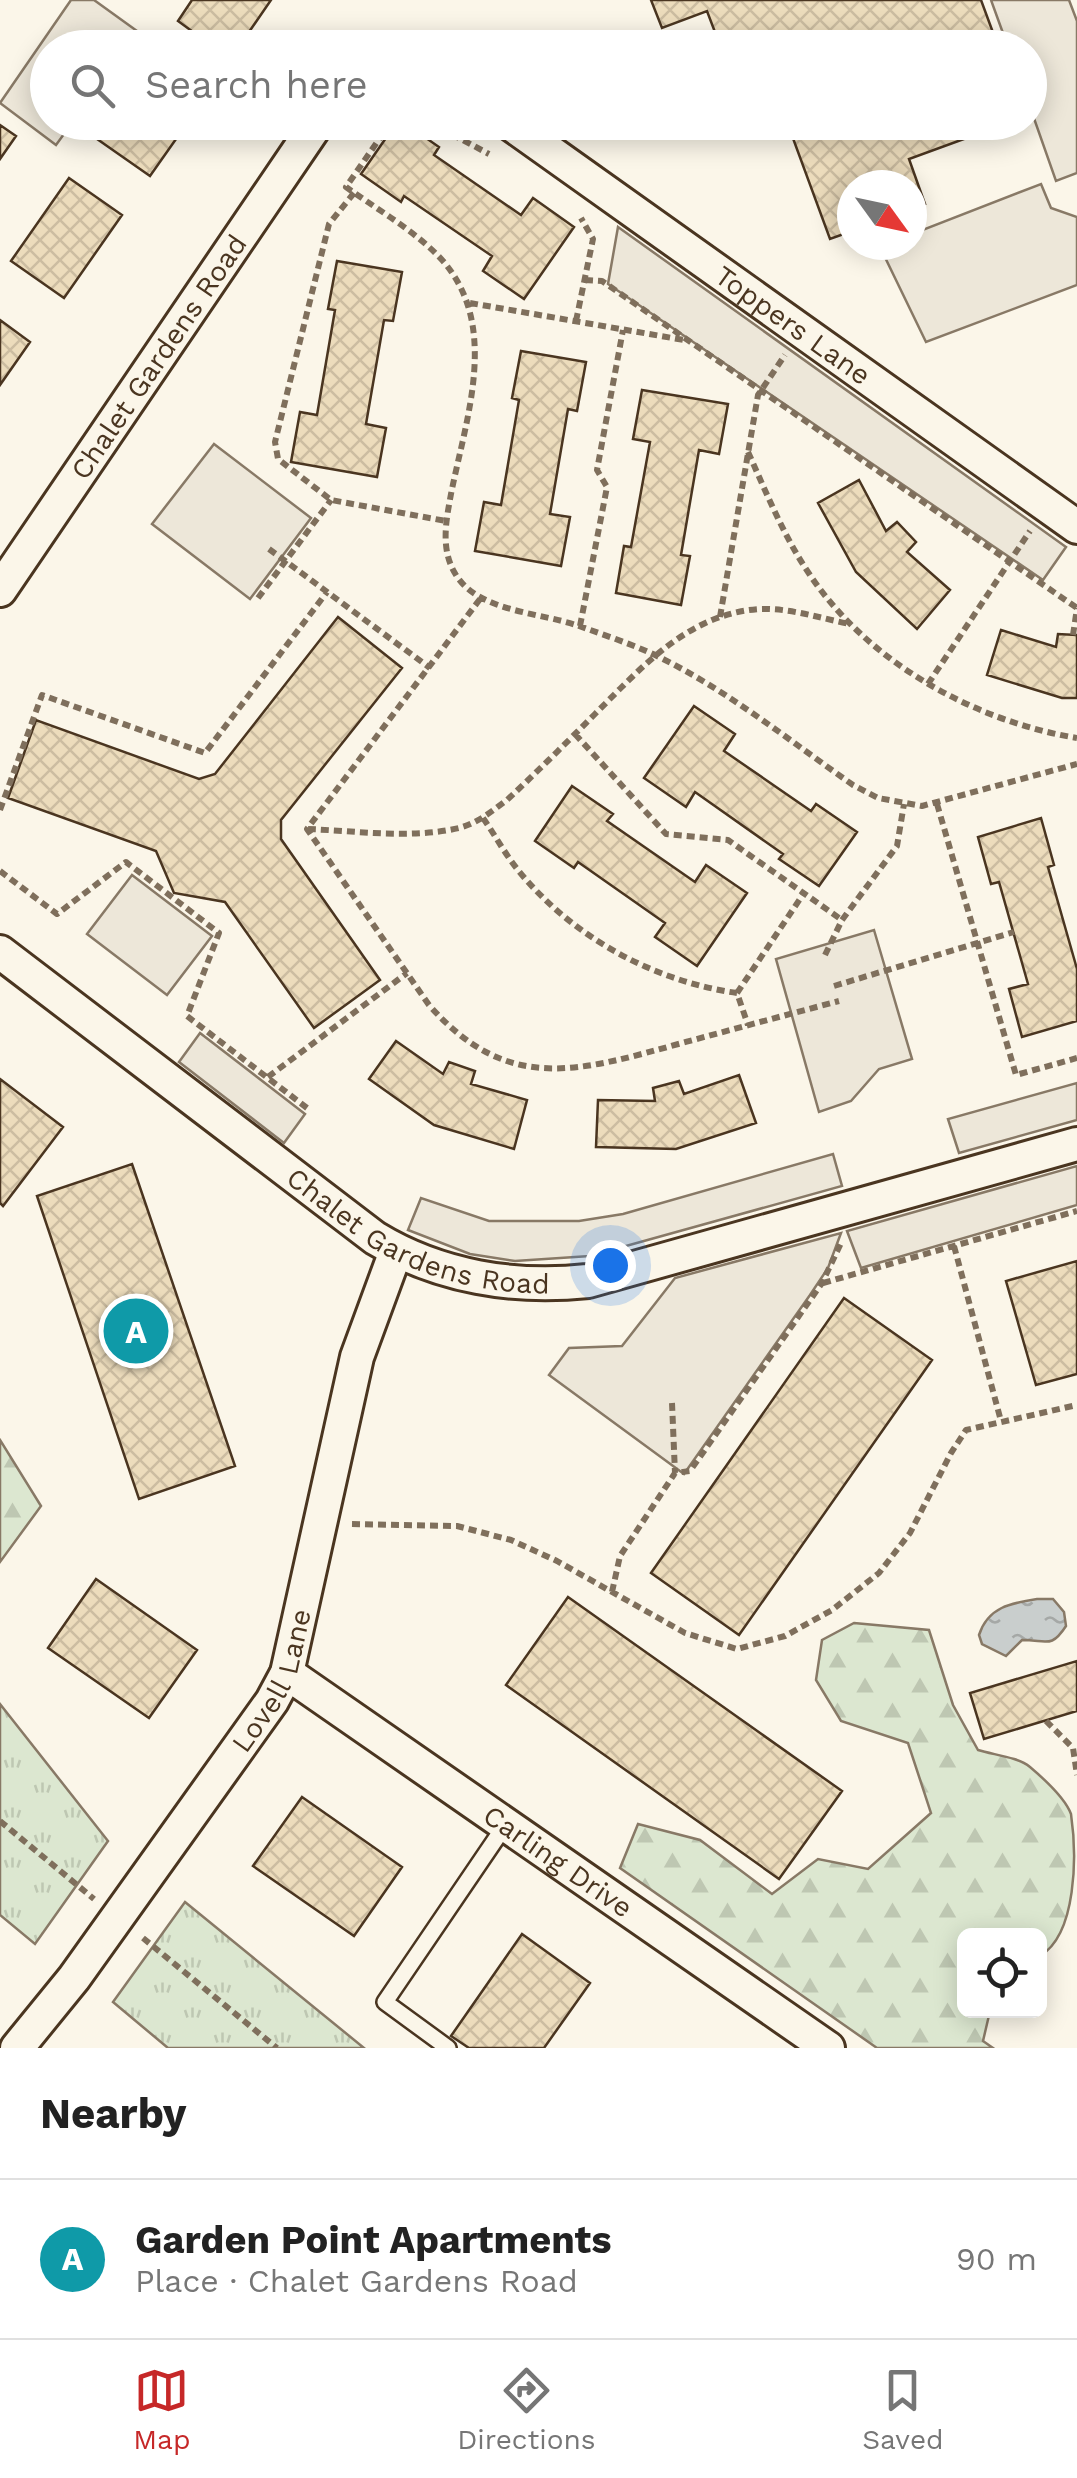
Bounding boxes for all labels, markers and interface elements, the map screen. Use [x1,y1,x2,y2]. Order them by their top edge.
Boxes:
search box [30,30,1047,140]
icon: search [65,58,120,113]
text: Search here [145,63,368,107]
north arrow [837,170,927,260]
street label: Chalet Gardens Road [64,228,253,486]
street label: Toppers Lane [709,258,877,392]
street label: Chalet Gardens Road [281,1161,550,1300]
your location [585,1240,636,1291]
pin: A [104,1294,168,1368]
street label: Lovell Lane [224,1606,317,1758]
street label: Carling Drive [477,1798,639,1924]
map controls [957,1928,1047,2018]
button: locate [957,1928,1047,2018]
text: Nearby [40,2089,187,2138]
text: Garden Point Apartments [135,2218,611,2262]
text: A [62,2240,83,2278]
text: 90 m [956,2240,1037,2278]
text: Place · Chalet Gardens Road [135,2262,578,2300]
tab: Map [133,2363,191,2456]
tab: Directions [457,2363,596,2456]
tab: Saved [862,2363,944,2456]

